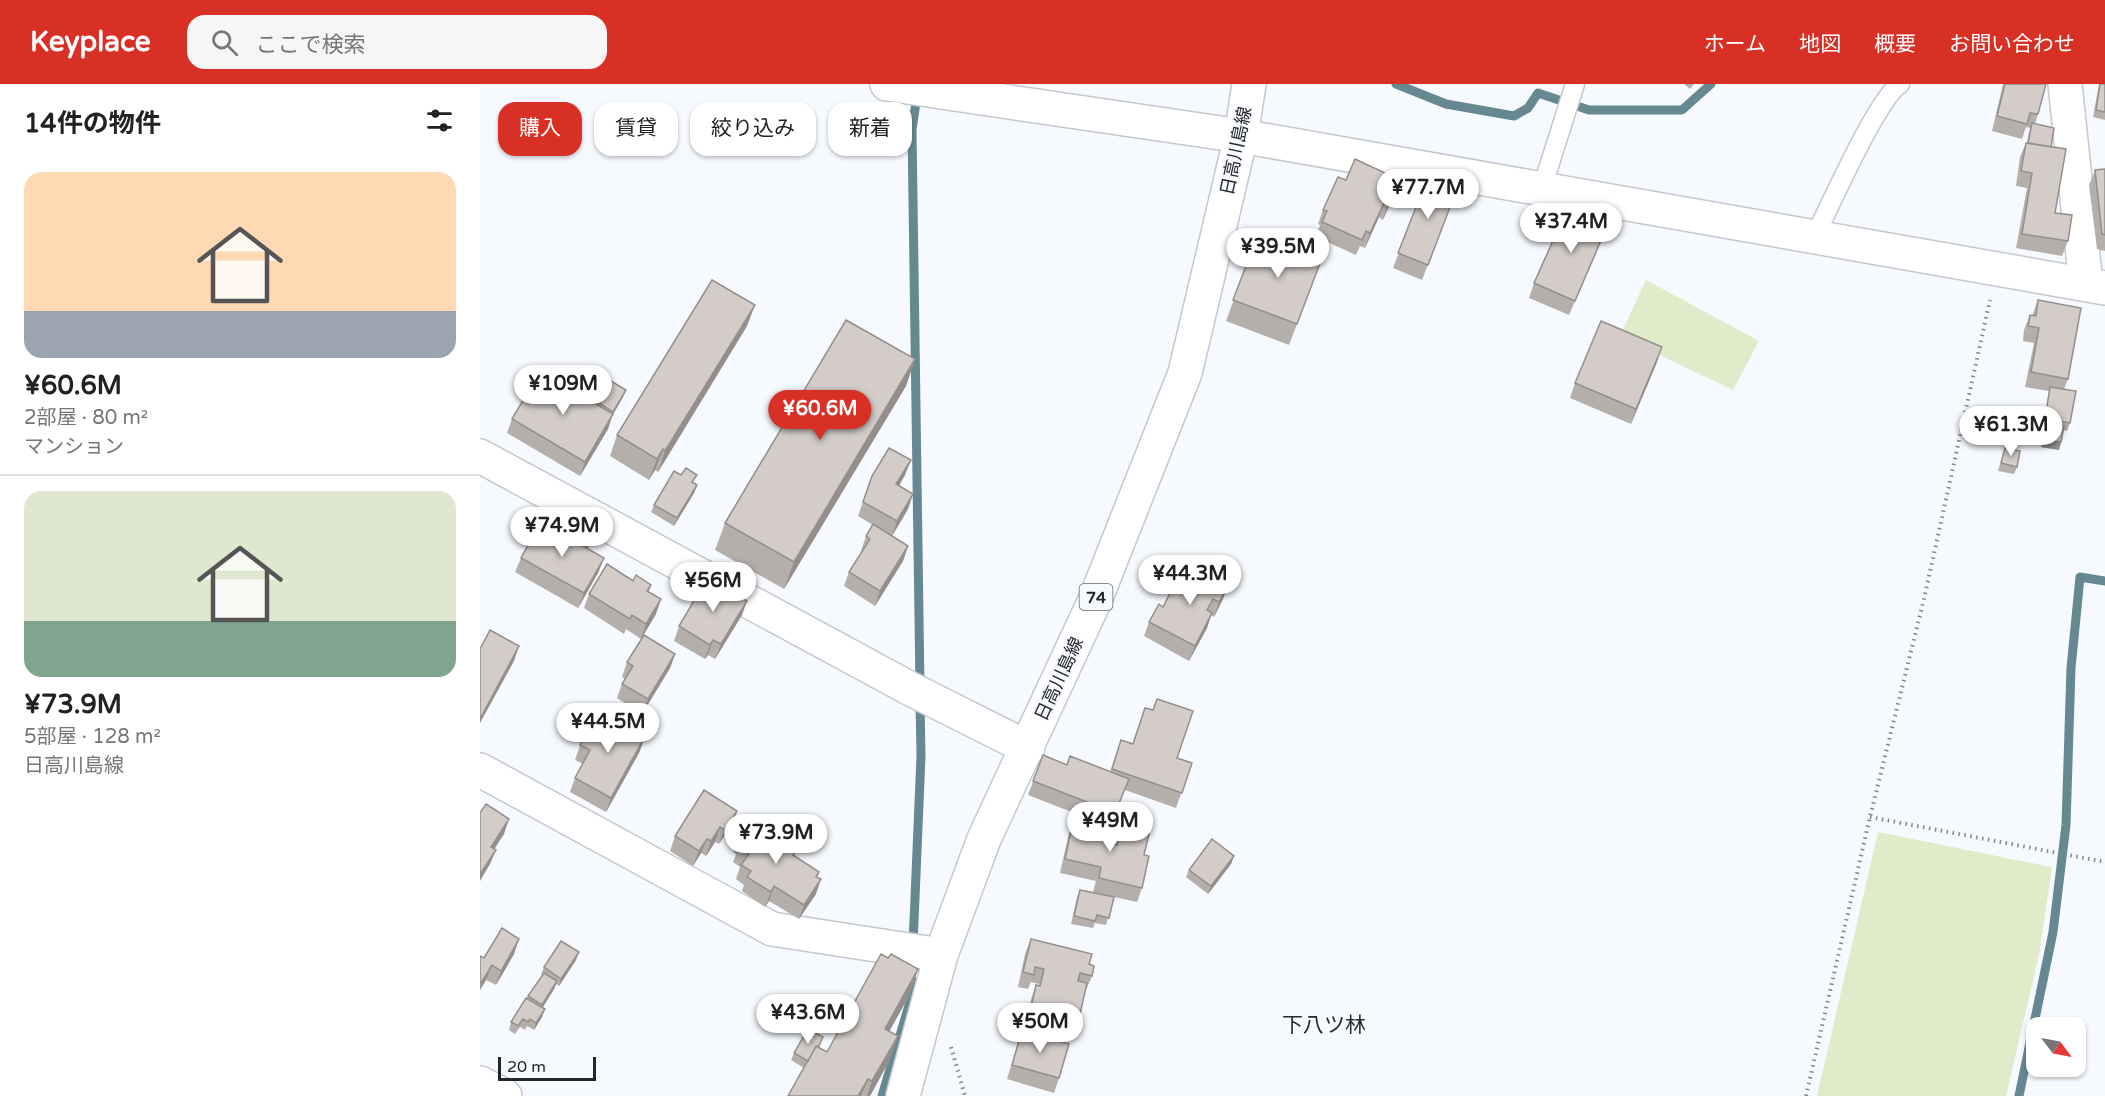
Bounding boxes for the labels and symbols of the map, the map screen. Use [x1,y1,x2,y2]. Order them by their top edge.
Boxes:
street label: 日高川島線 [1216,105,1256,197]
pin: ¥77.7M [1379,169,1477,220]
pin: ¥37.4M [1522,203,1620,254]
pin: ¥39.5M [1229,228,1327,279]
pin: ¥109M [521,365,605,416]
pin: ¥60.6M [771,390,869,441]
pin: ¥61.3M [1962,406,2060,457]
pin: ¥74.9M [513,507,611,558]
pin: ¥44.3M [1141,555,1239,606]
pin: ¥56M [677,562,749,613]
road number: 74 [1080,584,1112,610]
street label: 日高川島線 [1030,634,1088,724]
pin: ¥44.5M [559,703,657,754]
pin: ¥49M [1074,802,1146,853]
pin: ¥73.9M [727,814,825,865]
pin: ¥43.6M [759,994,857,1045]
pin: ¥50M [1004,1003,1076,1054]
district label: 下八ツ林 [1282,1013,1366,1038]
north arrow [2026,1017,2086,1077]
scale bar [498,1054,596,1082]

